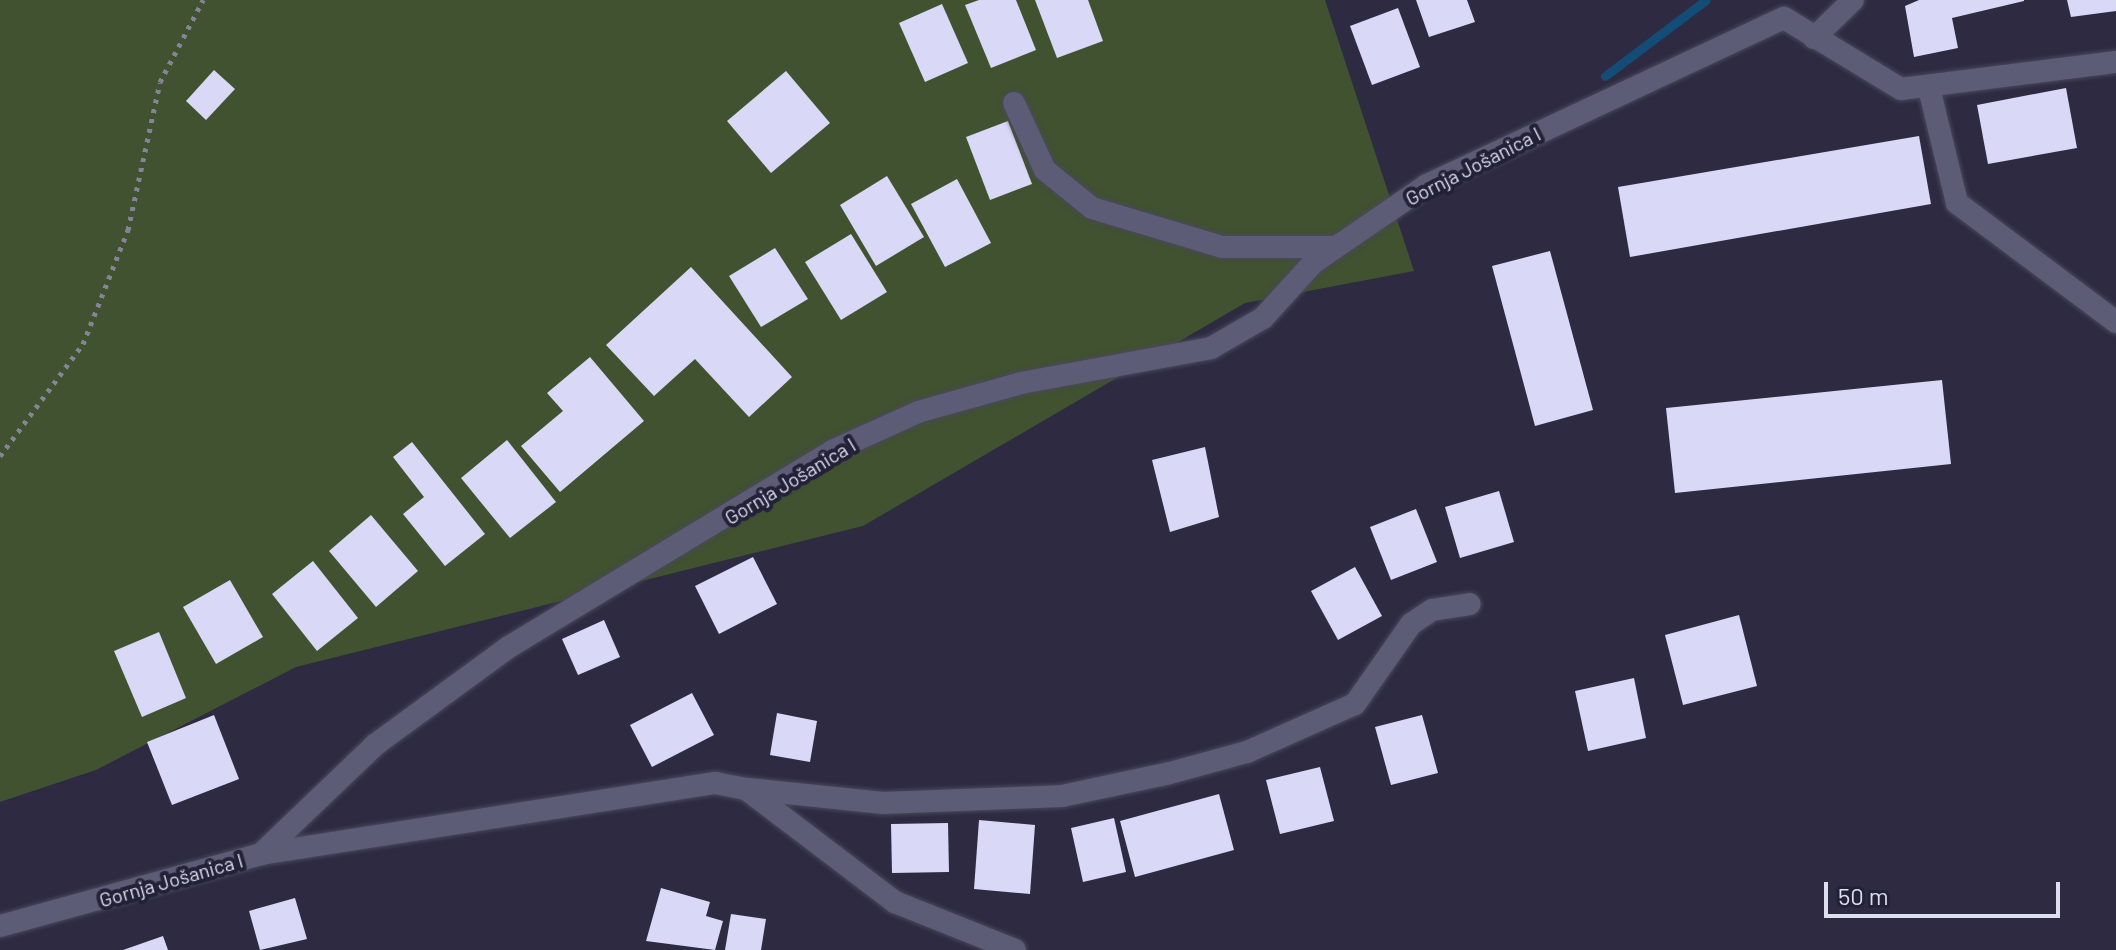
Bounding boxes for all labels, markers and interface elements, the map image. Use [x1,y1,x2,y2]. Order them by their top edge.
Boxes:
street label: Gornja Jošanica I [1401,122,1545,210]
street label: Gornja Jošanica I [720,433,860,529]
street label: Gornja Jošanica I [96,848,246,912]
scale bar [1828,866,2064,916]
text: 50 m [1838,881,1889,910]

